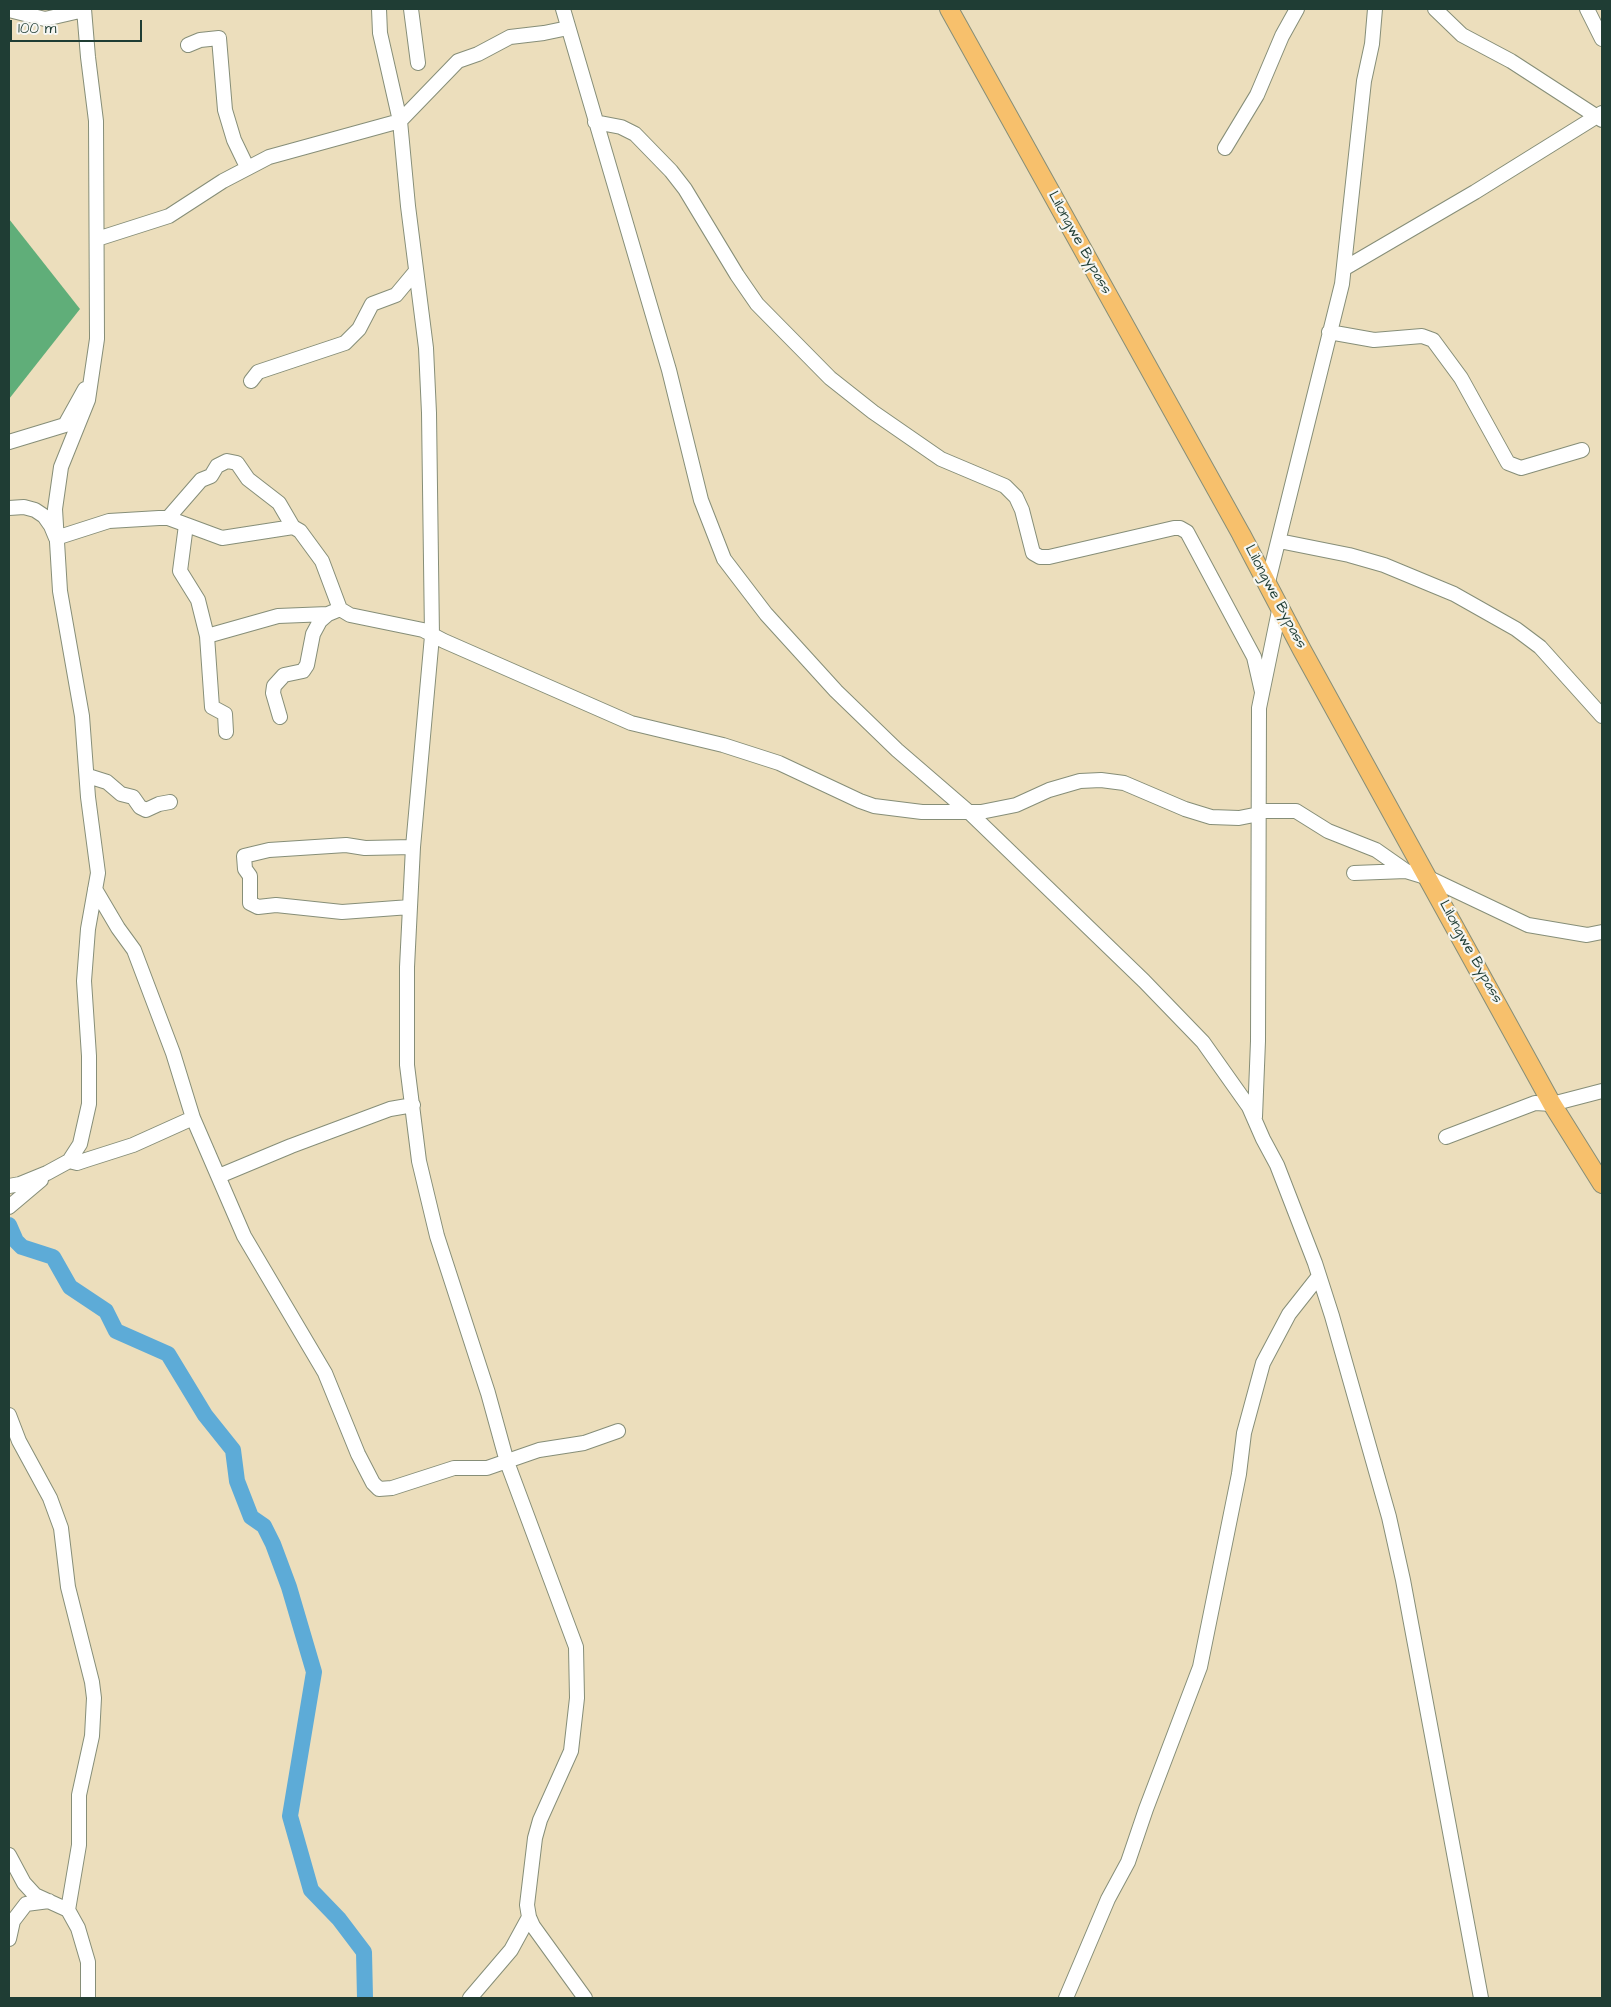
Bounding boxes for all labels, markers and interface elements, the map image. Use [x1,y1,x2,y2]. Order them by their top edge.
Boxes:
scale bar [12,10,145,42]
text: 100 m [18,18,57,39]
street label: Lilongwe Bypass [1043,188,1115,298]
street label: Lilongwe Bypass [1240,542,1310,652]
street label: Lilongwe Bypass [1434,897,1506,1007]

